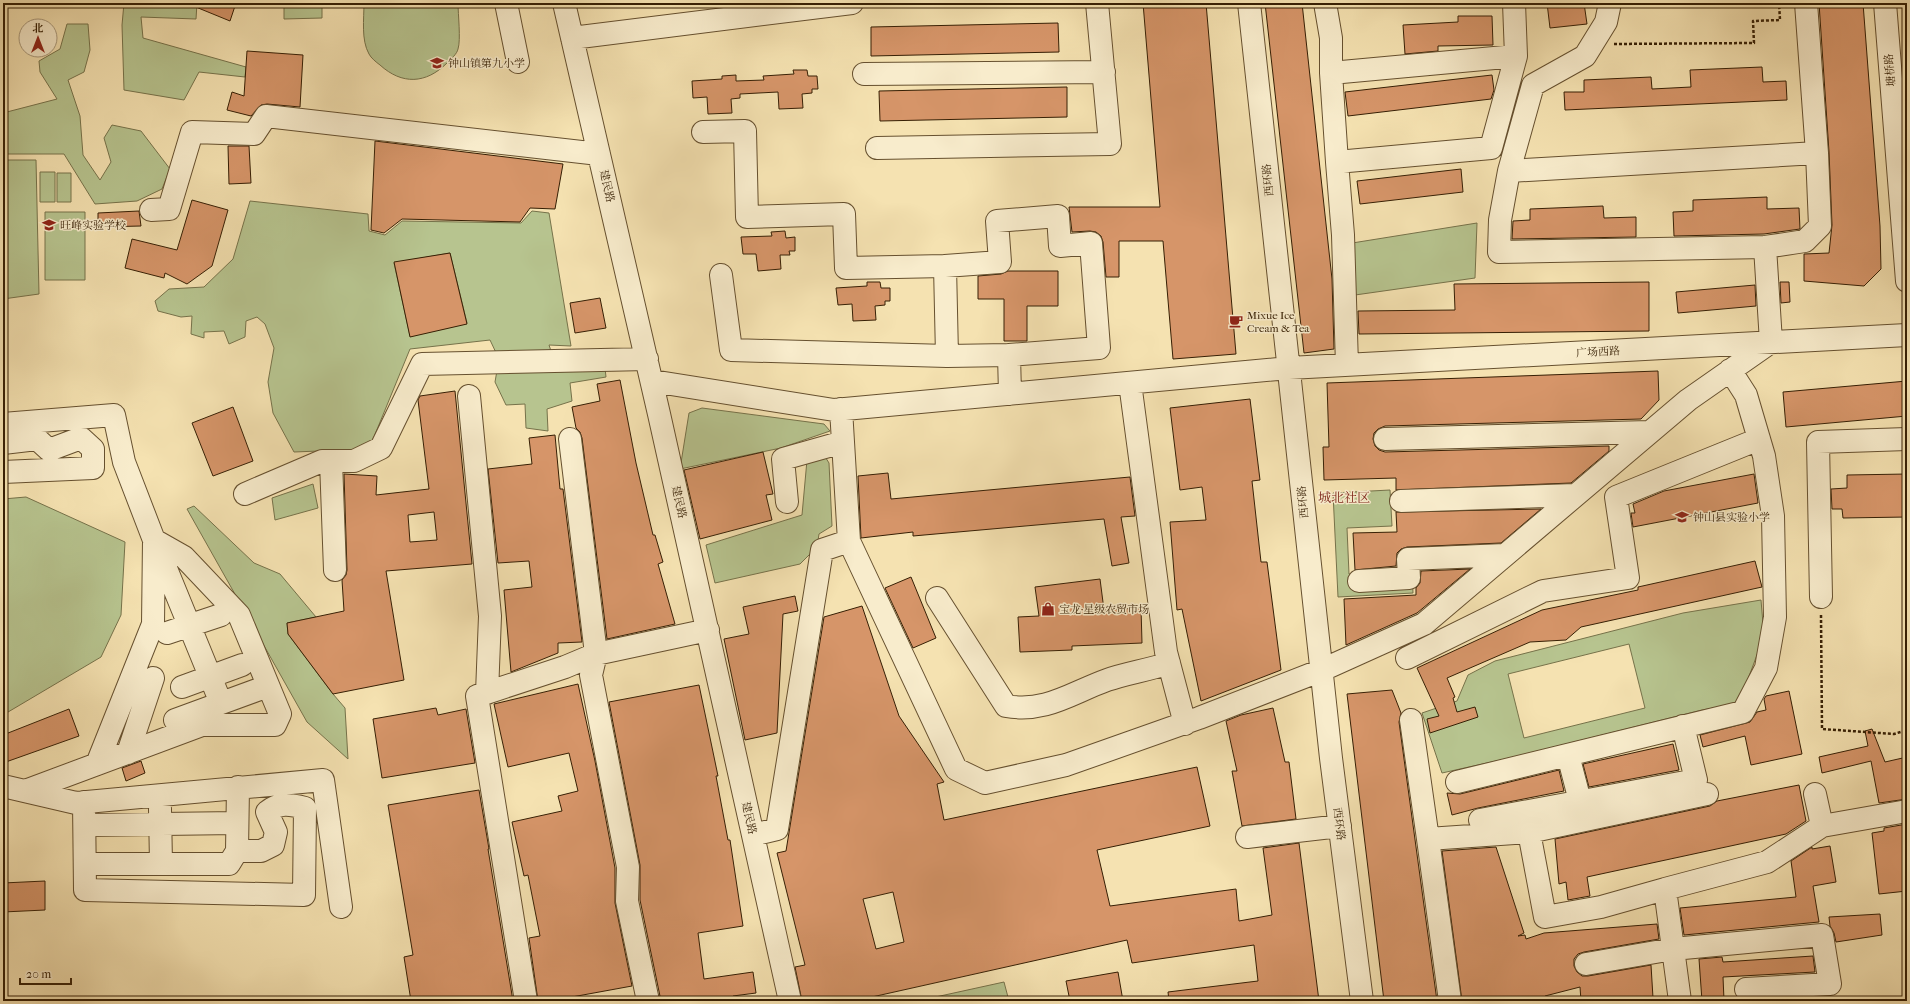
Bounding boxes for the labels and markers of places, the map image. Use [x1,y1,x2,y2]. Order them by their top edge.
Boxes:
school or university icon: 钟山镇第九小学 [429,55,445,71]
place label: 钟山镇第九小学 [448,57,525,70]
school or university icon: 旺峰实验学校 [41,217,57,233]
place label: 旺峰实验学校 [60,219,126,232]
place label: Mixue Ice Cream & Tea [1247,309,1310,335]
cafe icon: Mixue Ice Cream & Tea [1228,313,1244,329]
school or university icon: 钟山县实验小学 [1674,509,1690,525]
place label: 钟山县实验小学 [1693,511,1770,524]
shop icon: 宝龙·星级农贸市场 [1040,601,1056,617]
place label: 宝龙·星级农贸市场 [1059,603,1149,616]

